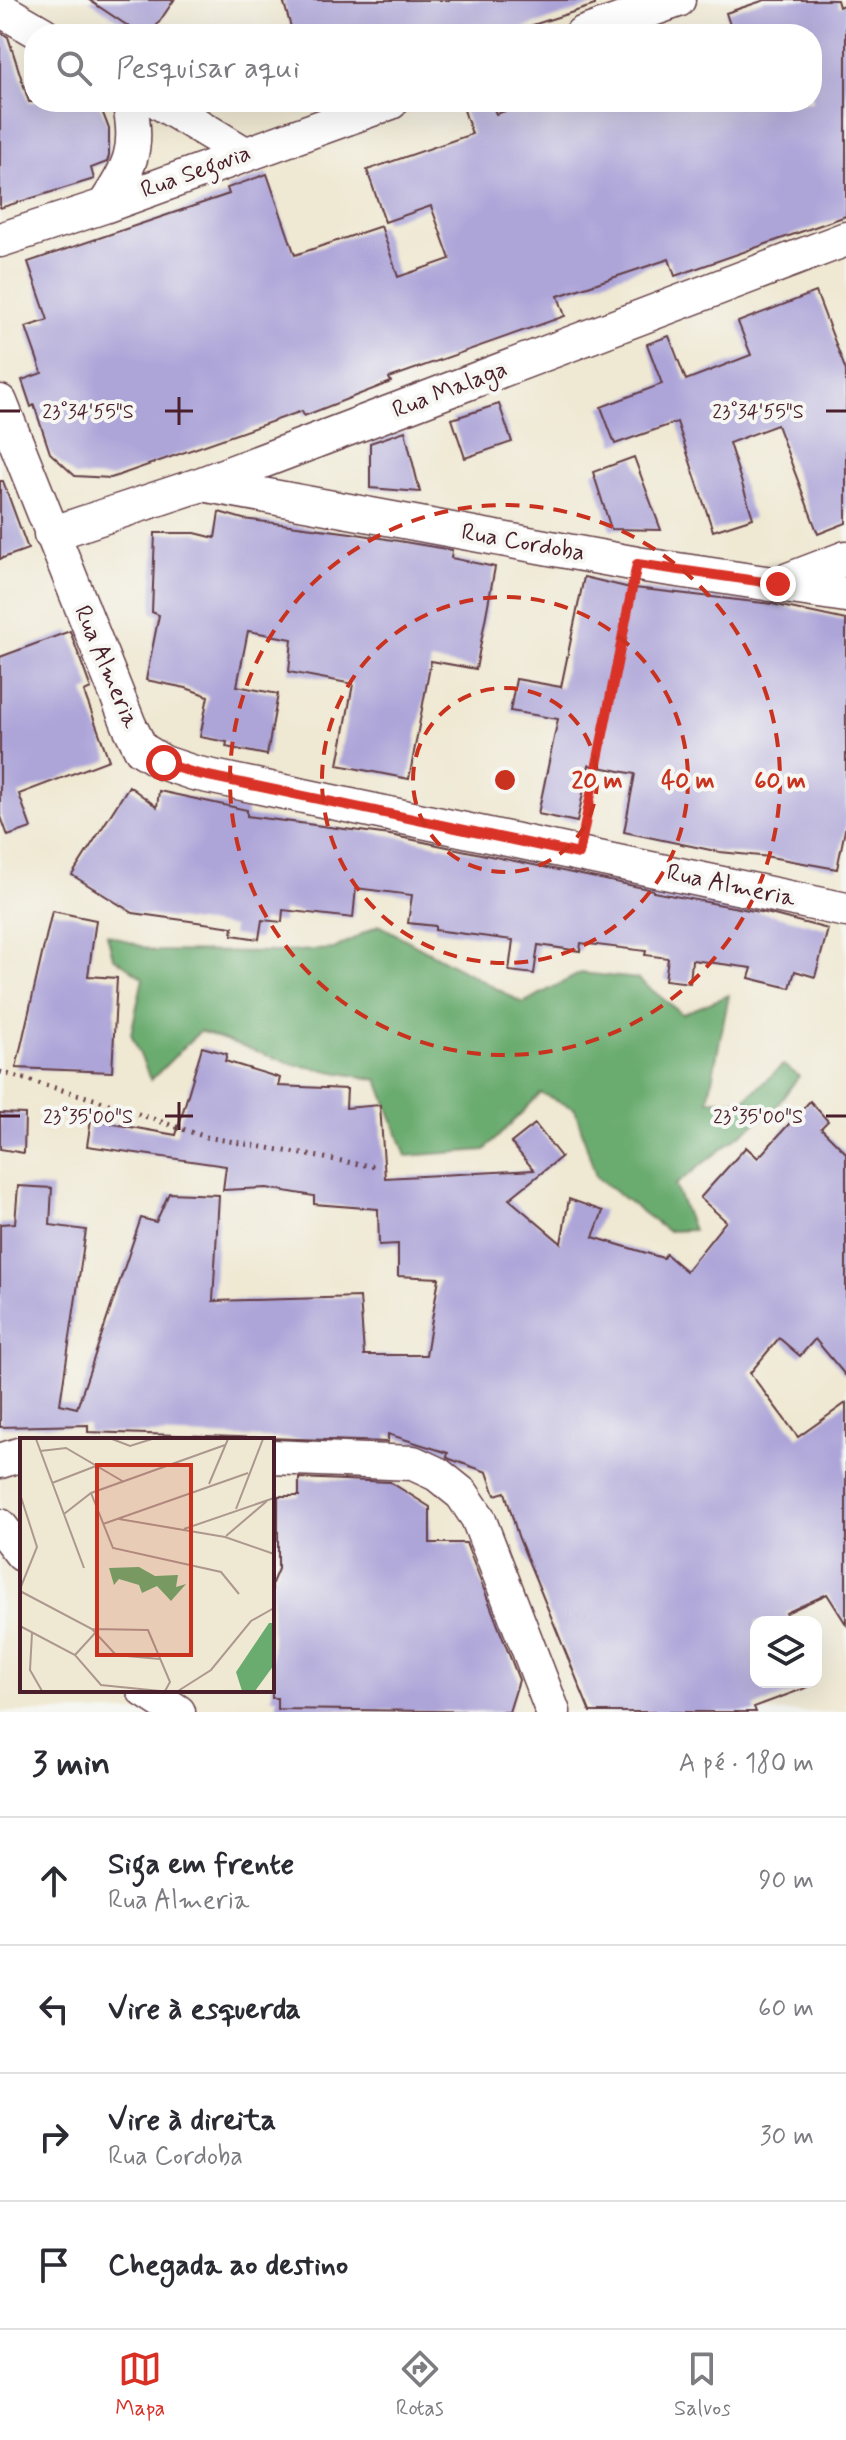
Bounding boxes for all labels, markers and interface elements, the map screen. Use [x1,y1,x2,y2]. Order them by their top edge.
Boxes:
search box [24,24,822,112]
icon: search [52,46,96,90]
text: Pesquisar aqui [116,49,300,88]
street label: Rua Segovia [137,138,256,209]
street label: Rua Malaga [388,354,513,428]
text: 23°34'55"S [42,399,134,426]
text: 23°34'55"S [712,399,804,426]
street label: Rua Cordoba [459,517,587,569]
route end [760,566,796,602]
street label: Rua Almeria [66,601,146,734]
route start [146,745,182,781]
centre of rings [491,766,519,794]
text: 20 m [571,766,623,797]
text: 40 m [661,766,715,797]
text: 60 m [754,766,806,797]
street label: Rua Almeria [664,857,799,915]
text: 23°35'00"S [43,1104,133,1131]
text: 23°35'00"S [713,1104,803,1131]
inset map [20,1438,274,1692]
map controls [750,1616,822,1688]
button: layers [750,1616,822,1688]
text: 3 min [32,1742,110,1787]
text: A pé · 180 m [679,1747,814,1781]
text: Siga em frente [108,1845,294,1884]
icon: ahead [32,1859,76,1903]
text: 90 m [759,1864,814,1898]
text: Rua Almeria [108,1884,249,1918]
icon: left [32,1987,76,2031]
text: Vire à esquerda [108,1990,301,2029]
text: 60 m [758,1992,814,2026]
text: Vire à direita [108,2101,276,2140]
icon: right [32,2115,76,2159]
text: 30 m [760,2120,814,2154]
text: Rua Cordoba [108,2140,243,2174]
icon: arrive [32,2243,76,2287]
text: Chegada ao destino [108,2246,348,2285]
tab: Mapa [115,2347,165,2423]
tab: Rotas [396,2347,444,2423]
tab: Salvos [674,2347,731,2423]

